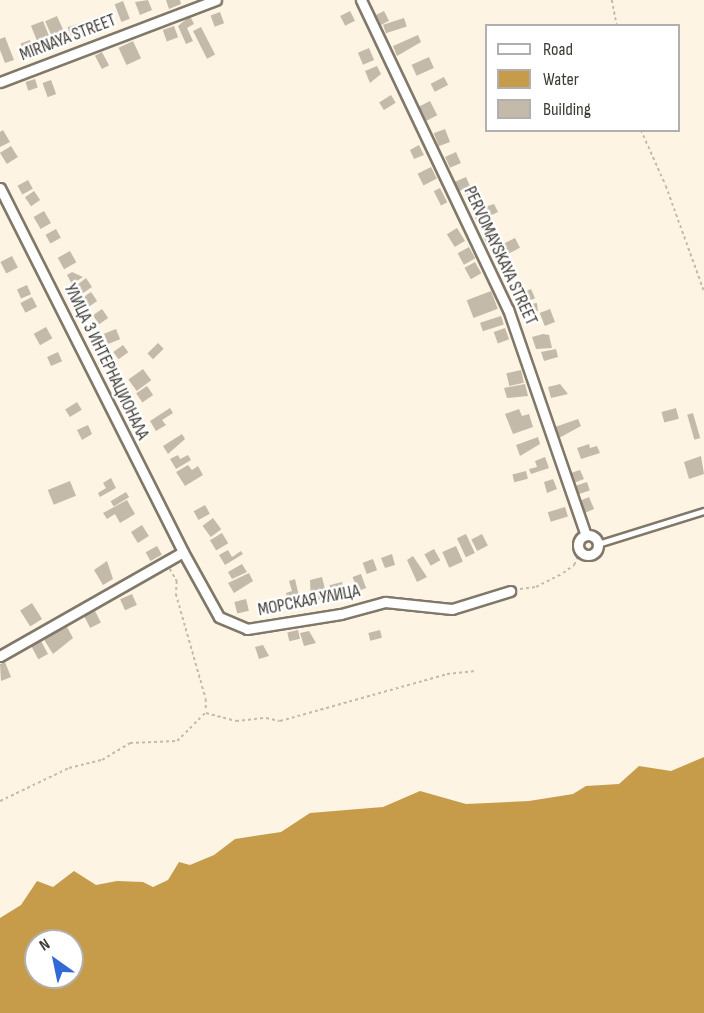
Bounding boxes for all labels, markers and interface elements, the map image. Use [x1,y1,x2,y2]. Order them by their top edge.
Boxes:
street label: MIRNAYA STREET [17,10,119,66]
legend [485,24,680,132]
text: Road [543,39,573,60]
text: Water [543,69,579,90]
text: Building [543,99,591,120]
street label: PERVOMAYSKAYA STREET [458,183,542,329]
street label: УЛИЦА 3 ИНТЕРНАЦИОНАЛА [59,280,153,444]
street label: МОРСКАЯ УЛИЦА [256,581,362,621]
north arrow [24,929,84,989]
text: N [36,935,54,955]

